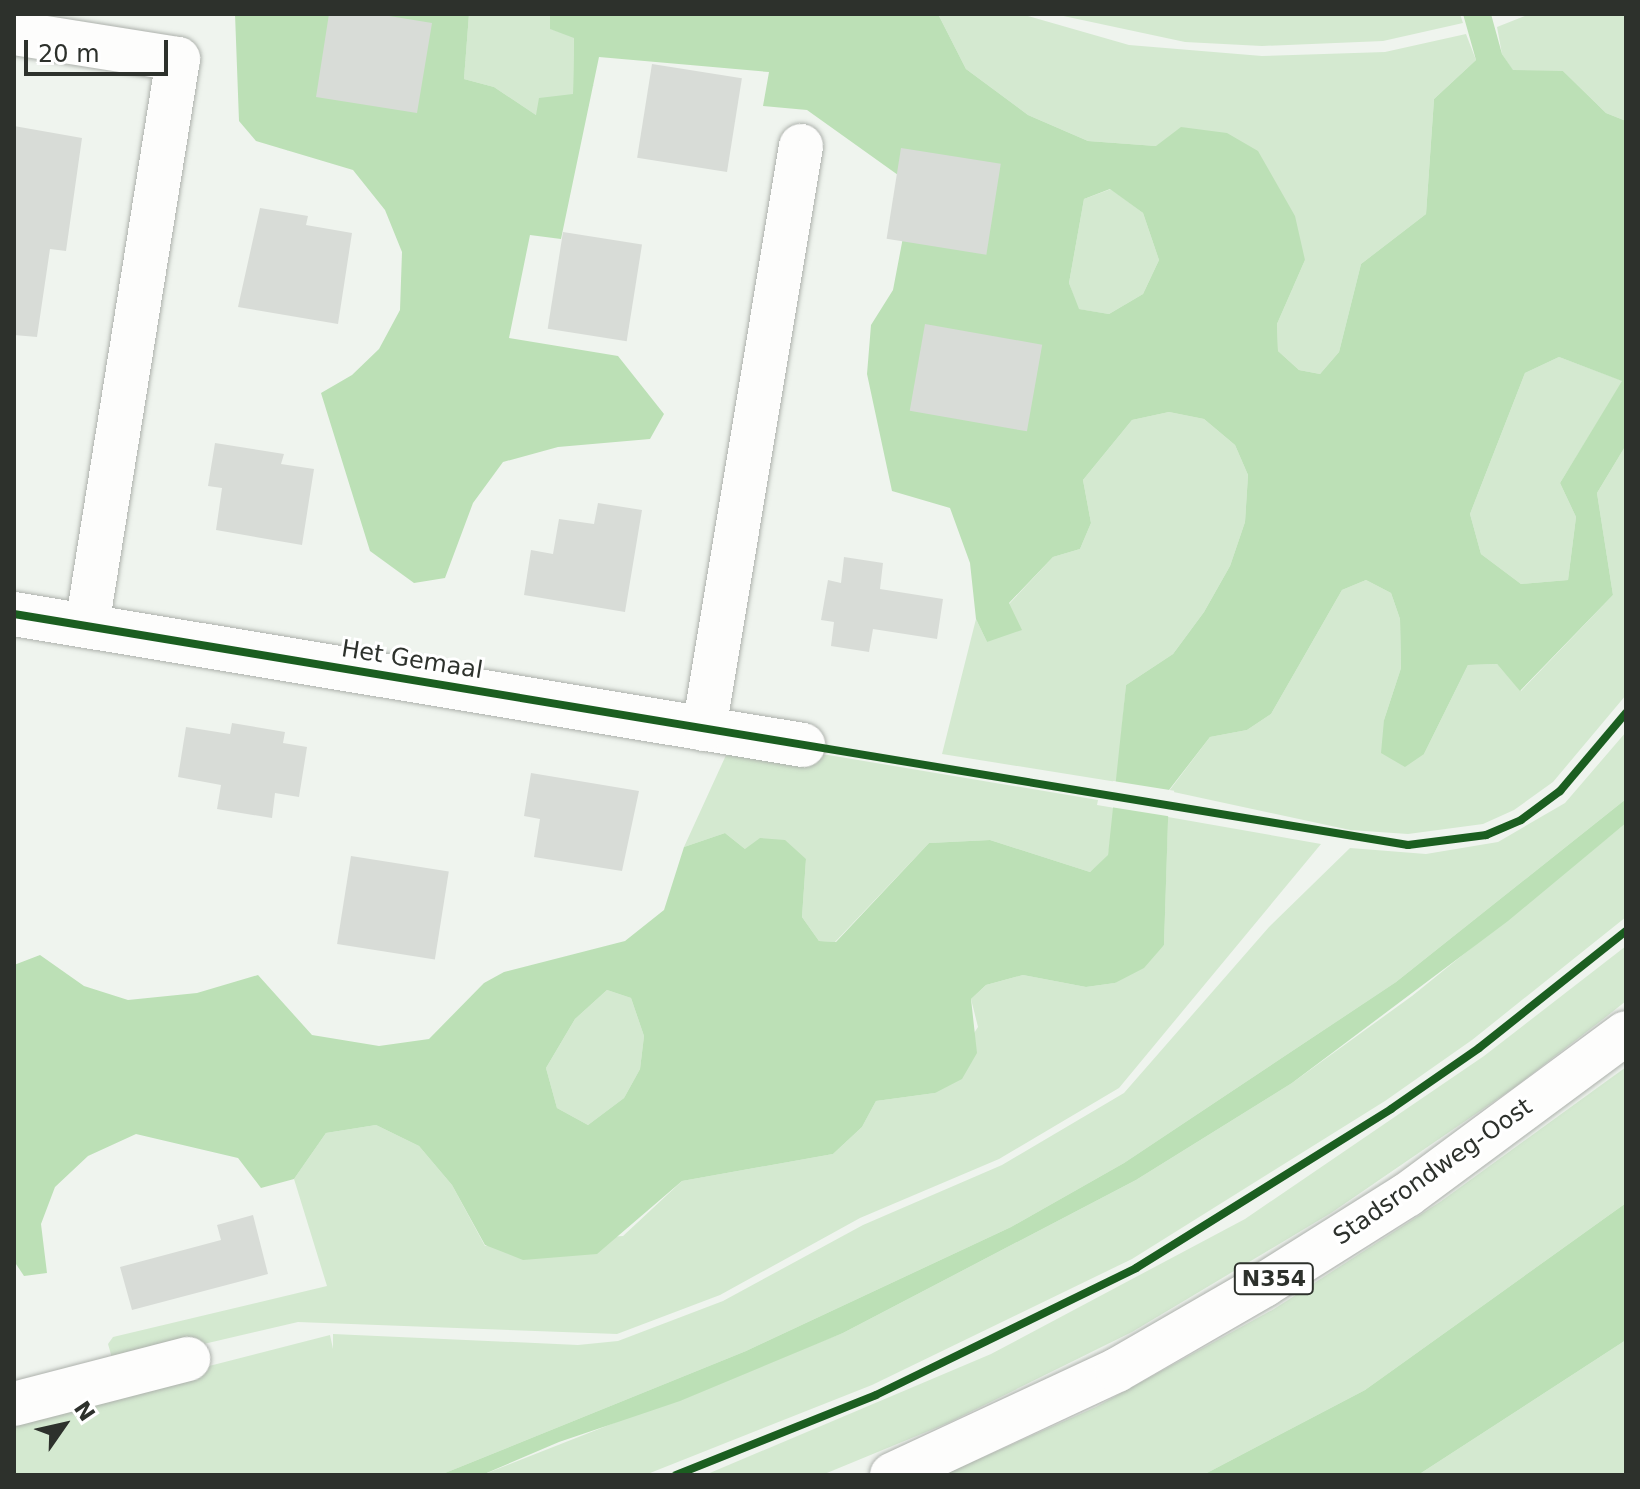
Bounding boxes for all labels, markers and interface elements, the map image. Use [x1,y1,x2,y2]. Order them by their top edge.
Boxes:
scale bar [28,24,172,74]
text: 20 m [38,40,100,68]
street label: Het Gemaal [339,635,485,685]
street label: Stadsrondweg-Oost [1328,1093,1538,1251]
road number: N354 [1232,1261,1316,1297]
north arrow [24,1385,104,1465]
text: N [69,1397,100,1426]

